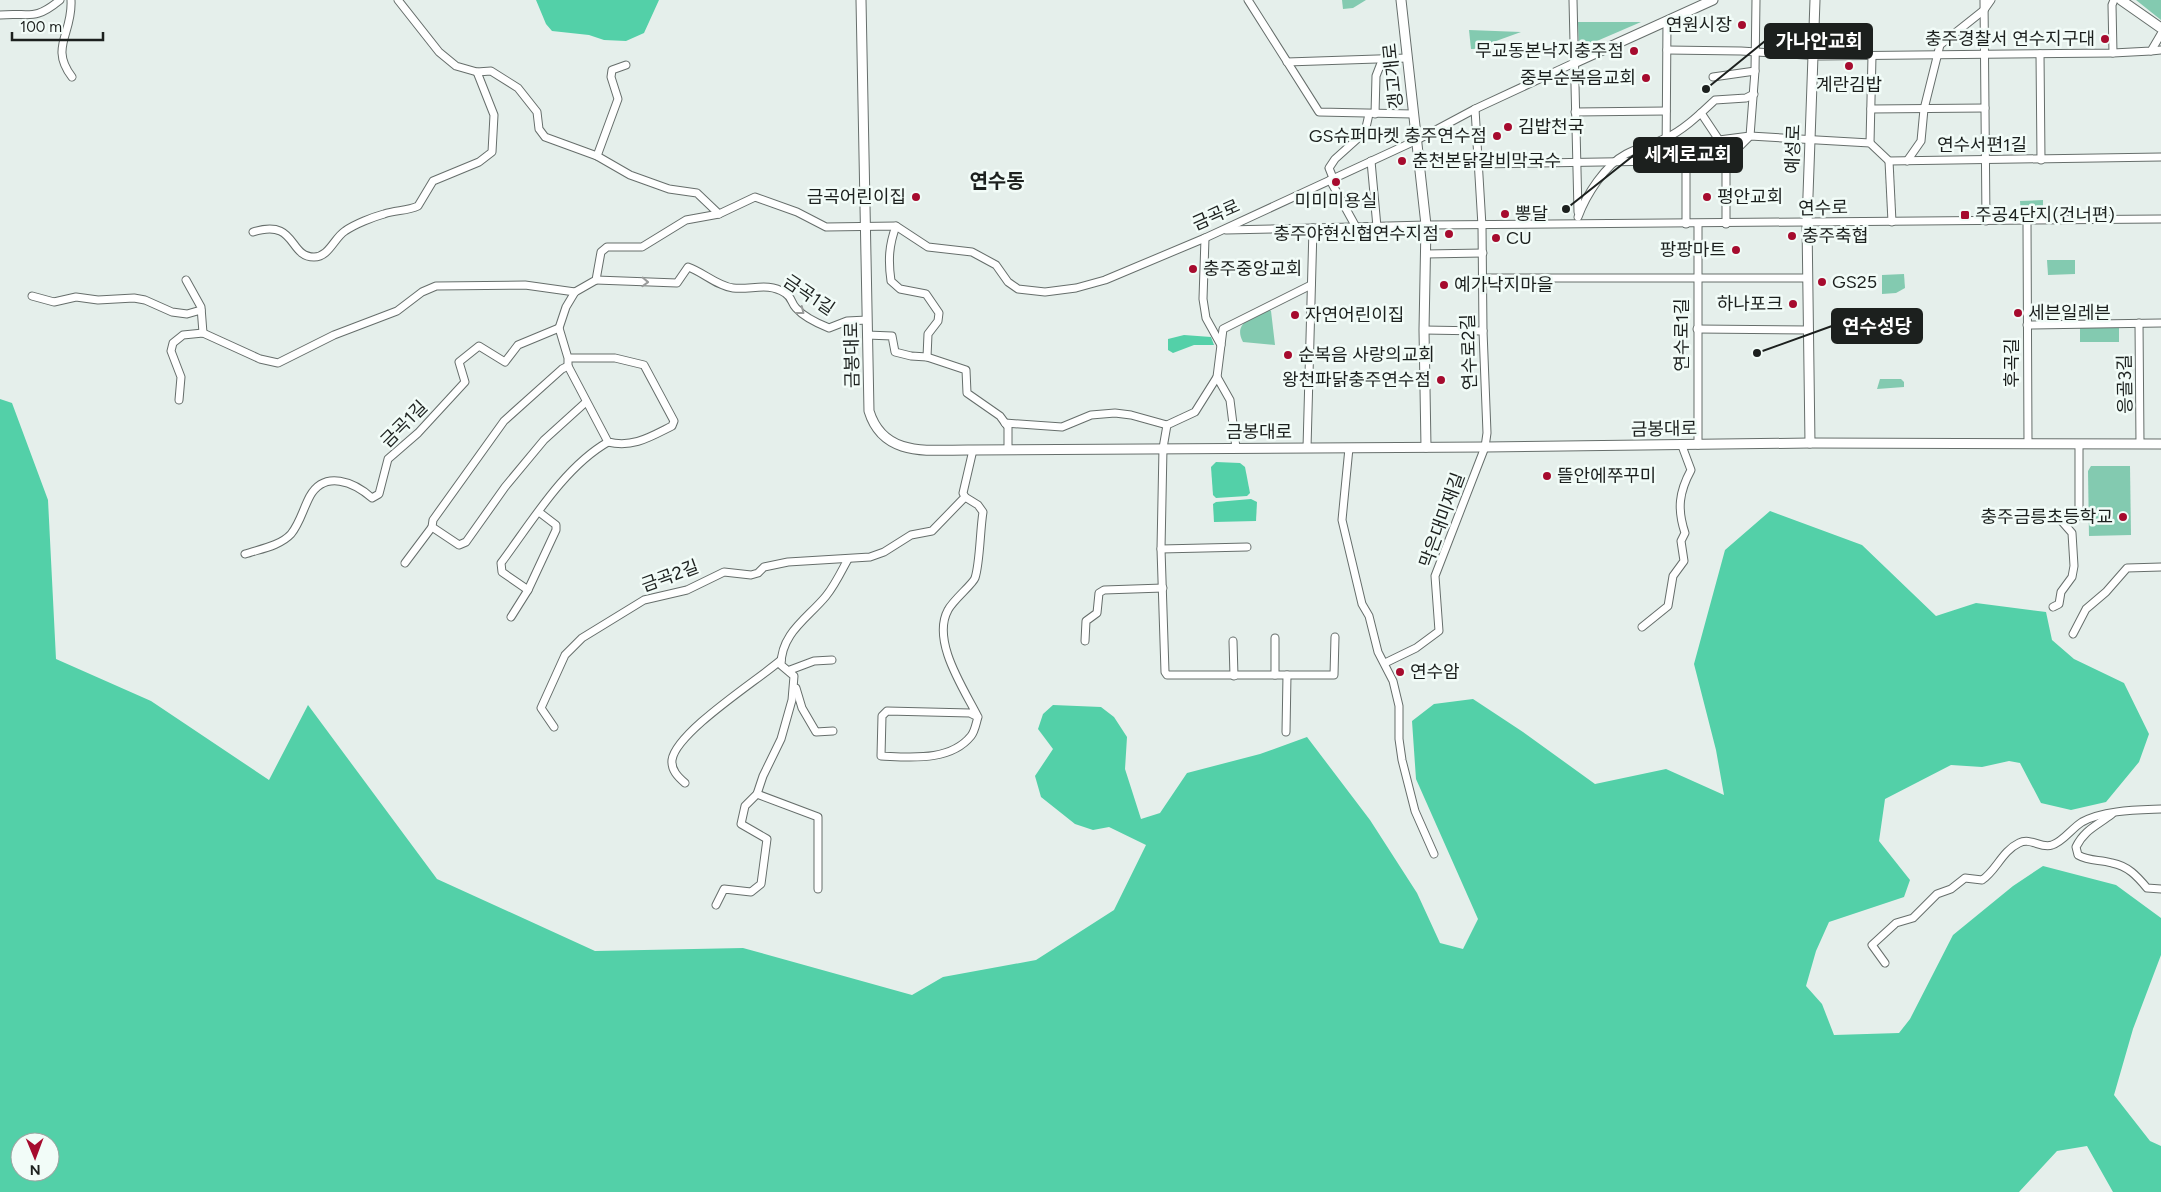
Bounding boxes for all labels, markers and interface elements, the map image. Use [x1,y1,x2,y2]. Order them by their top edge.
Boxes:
scale bar [12,10,104,42]
place label: 연원시장 [1666,14,1732,36]
text: 100 m [20,18,62,36]
marker: 연원시장 [1736,19,1748,31]
callout: 가나안교회 [1765,24,1872,58]
place label: 충주경찰서 연수지구대 [1925,28,2095,50]
text: 가나안교회 [1775,30,1863,53]
marker: 충주경찰서 연수지구대 [2099,33,2111,45]
place label: 무교동본낙지충주점 [1475,40,1624,62]
street label: 갱고개로 [1379,42,1407,110]
marker: 무교동본낙지충주점 [1628,45,1640,57]
marker: 계란김밥 [1843,60,1855,72]
place label: 중부순복음교회 [1520,67,1636,89]
marker: 중부순복음교회 [1640,72,1652,84]
place label: 계란김밥 [1816,74,1882,96]
place label: 김밥천국 [1518,116,1584,138]
marker: 김밥천국 [1502,121,1514,133]
street label: 예성로 [1781,124,1805,174]
place label: GS슈퍼마켓 충주연수점 [1309,125,1487,147]
marker: GS슈퍼마켓 충주연수점 [1491,130,1503,142]
street label: 연수서편1길 [1937,134,2027,156]
callout: 세계로교회 [1634,138,1742,172]
text: 세계로교회 [1644,143,1732,166]
place label: 춘천본닭갈비막국수 [1412,150,1561,172]
marker: 춘천본닭갈비막국수 [1396,155,1408,167]
district label: 연수동 [969,169,1025,193]
marker: 미미미용실 [1330,176,1342,188]
place label: 금곡어린이집 [807,186,906,208]
place label: 평안교회 [1717,186,1783,208]
place label: 미미미용실 [1295,190,1377,212]
marker: 금곡어린이집 [910,191,922,203]
marker: 평안교회 [1701,191,1713,203]
street label: 금곡로 [1189,195,1243,235]
street label: 연수로 [1798,197,1848,219]
place label: 뽕달 [1515,203,1548,225]
place label: 주공4단지(건너편) [1975,204,2115,226]
marker: 뽕달 [1499,208,1511,220]
marker: 주공4단지(건너편) [1959,209,1971,221]
place label: 충주야현신협연수지점 [1273,223,1439,245]
place label: 충주축협 [1802,225,1868,247]
place label: CU [1506,227,1532,249]
marker: 충주야현신협연수지점 [1443,228,1455,240]
marker: 충주축협 [1786,230,1798,242]
marker: CU [1490,232,1502,244]
place label: 팡팡마트 [1660,239,1726,261]
marker: 팡팡마트 [1730,244,1742,256]
place label: 충주중앙교회 [1203,258,1302,280]
marker: 충주중앙교회 [1187,263,1199,275]
street label: 금곡1길 [779,270,839,320]
place label: GS25 [1832,271,1877,293]
place label: 예가낙지마을 [1454,274,1553,296]
marker: GS25 [1816,276,1828,288]
one-way arrow [642,277,649,287]
marker: 예가낙지마을 [1438,279,1450,291]
place label: 하나포크 [1717,293,1783,315]
street label: 연수로1길 [1671,298,1693,372]
marker: 하나포크 [1787,298,1799,310]
place label: 세븐일레븐 [2028,302,2111,324]
place label: 자연어린이집 [1305,304,1404,326]
one-way arrow [795,305,804,313]
marker: 세븐일레븐 [2012,307,2024,319]
marker: 자연어린이집 [1289,309,1301,321]
callout: 연수성당 [1832,309,1922,343]
street label: 연수로2길 [1457,313,1481,391]
text: 연수성당 [1842,315,1912,338]
street label: 금봉대로 [840,322,864,388]
street label: 후곡길 [2001,338,2023,388]
place label: 순복음 사랑의교회 [1298,344,1435,366]
marker: 순복음 사랑의교회 [1282,349,1294,361]
street label: 응골3길 [2113,354,2137,414]
place label: 왕천파닭충주연수점 [1282,369,1431,391]
marker: 왕천파닭충주연수점 [1435,374,1447,386]
street label: 금곡1길 [376,396,432,452]
street label: 금봉대로 [1631,417,1697,441]
street label: 금봉대로 [1226,421,1292,443]
place label: 뜰안에쭈꾸미 [1557,465,1656,487]
street label: 막은대미재길 [1415,470,1469,570]
marker: 뜰안에쭈꾸미 [1541,470,1553,482]
place label: 충주금릉초등학교 [1981,506,2113,528]
marker: 충주금릉초등학교 [2117,511,2129,523]
street label: 금곡2길 [638,555,702,597]
place label: 연수암 [1410,661,1460,683]
marker: 연수암 [1394,666,1406,678]
north arrow [10,1132,60,1182]
text: N [30,1161,41,1178]

